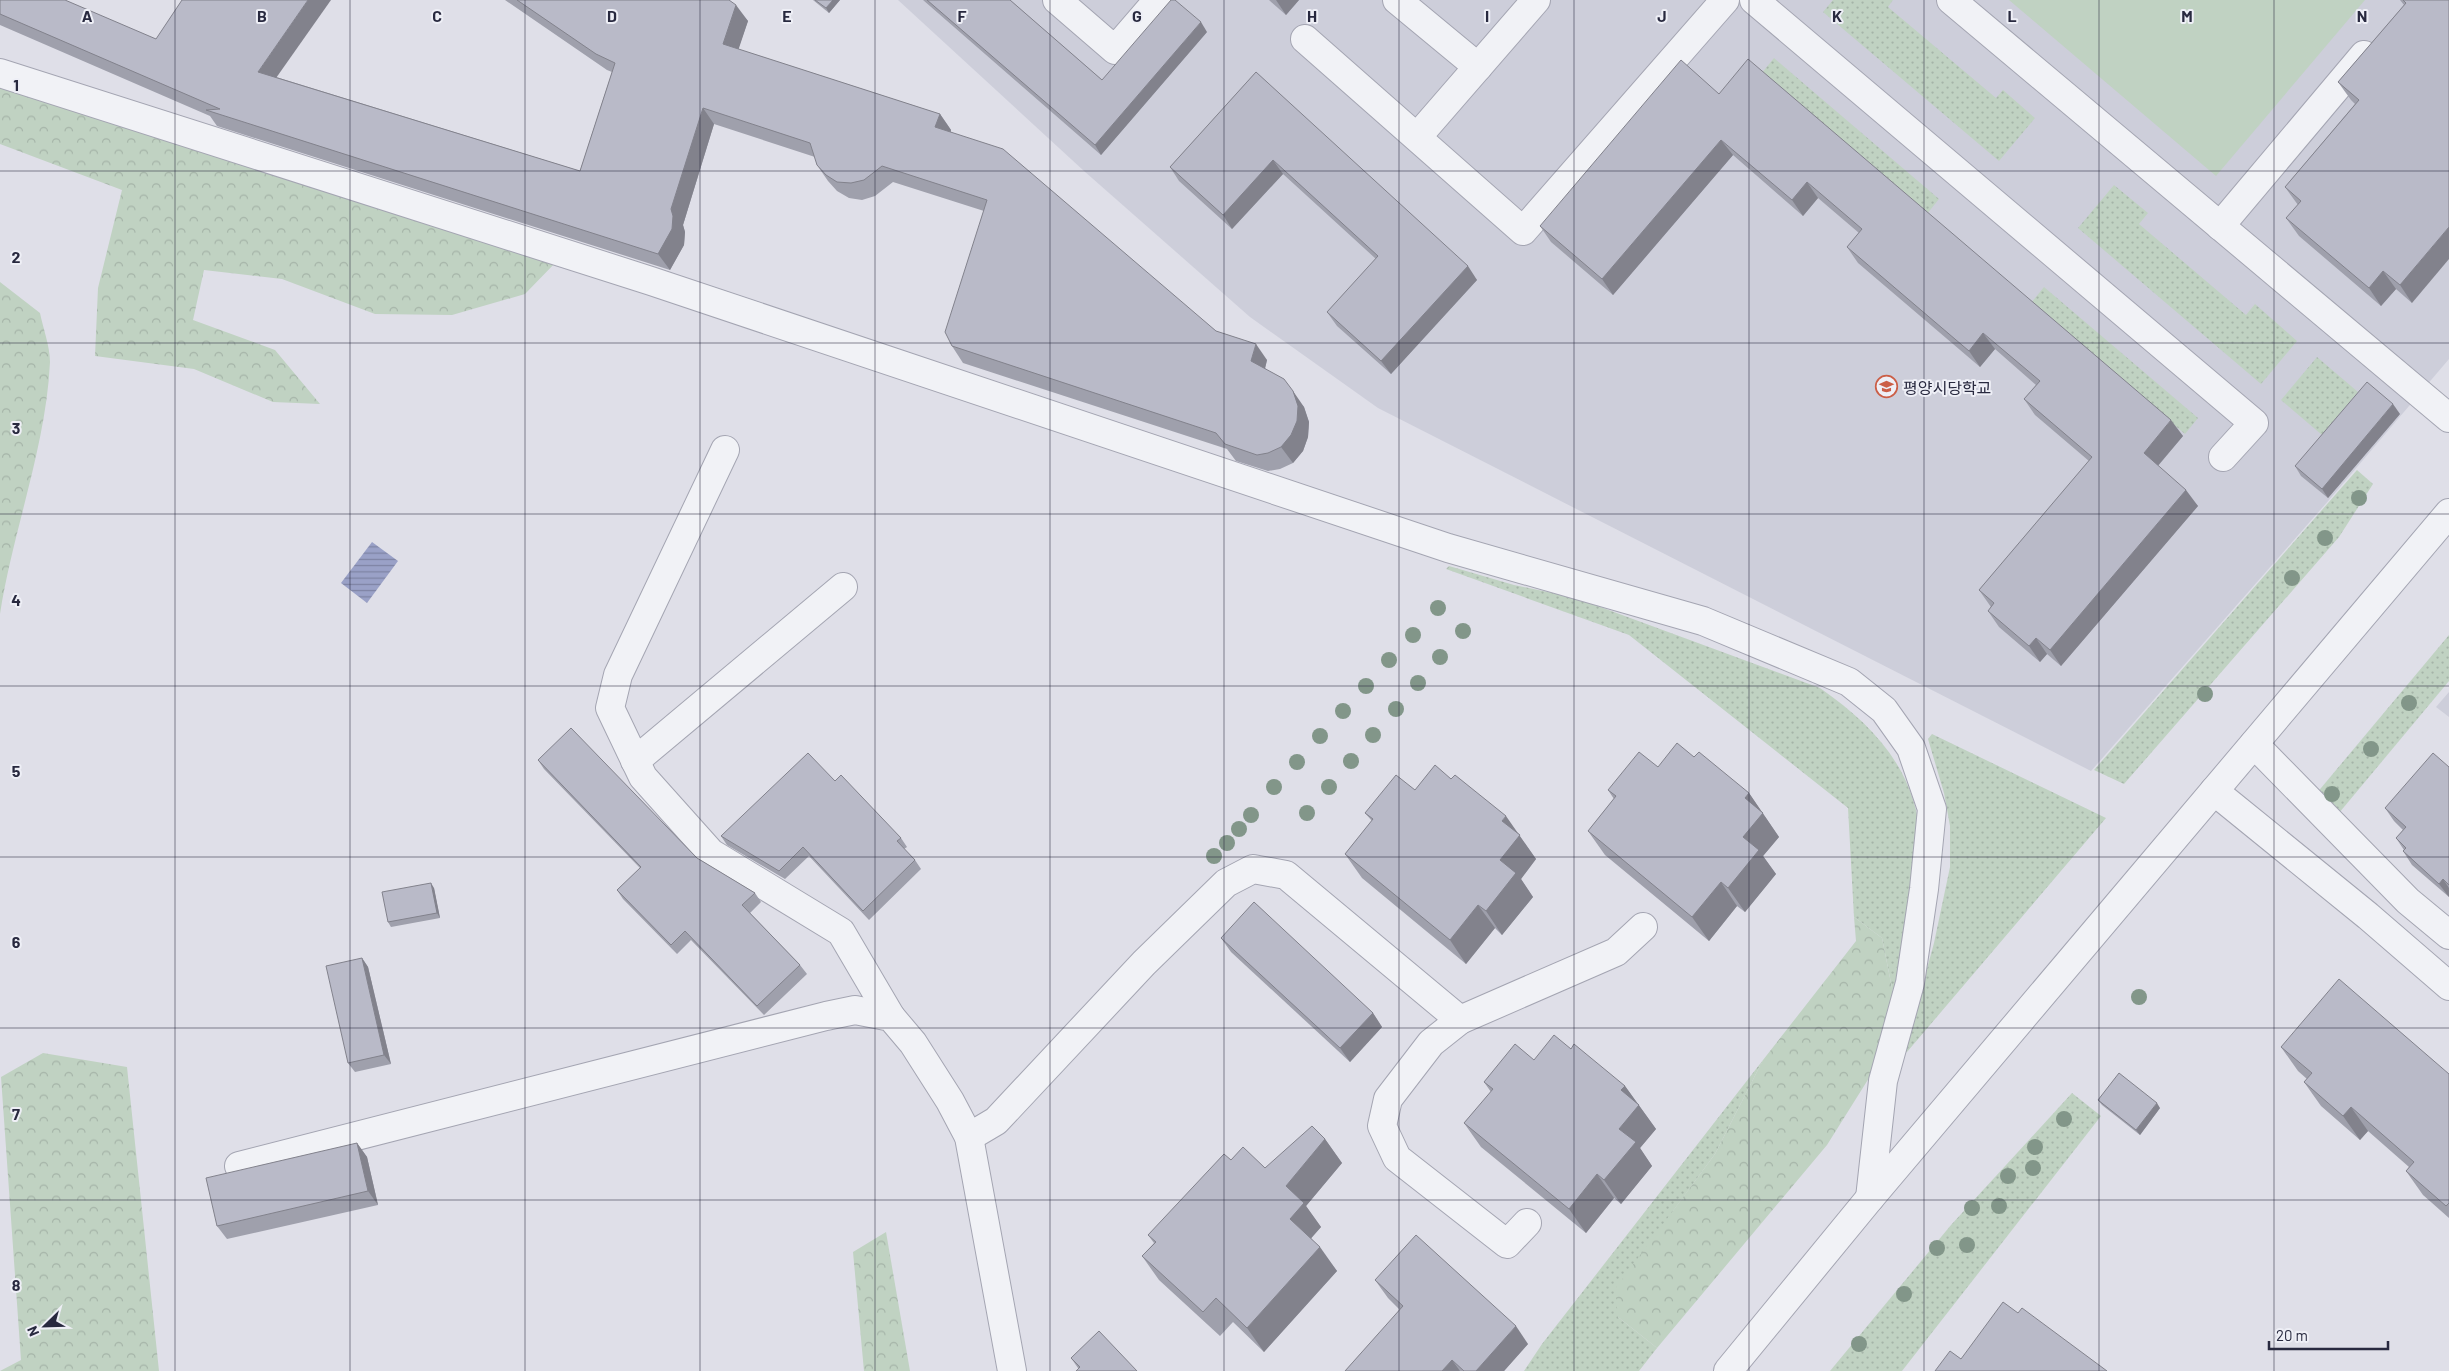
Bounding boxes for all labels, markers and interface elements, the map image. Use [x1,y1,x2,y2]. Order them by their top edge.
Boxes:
text: A [82,6,93,25]
text: B [257,6,267,25]
text: C [432,6,442,25]
text: D [607,6,617,25]
text: E [782,6,792,25]
text: F [958,6,967,25]
text: G [1132,6,1142,25]
text: H [1307,6,1317,25]
text: I [1485,6,1489,25]
text: J [1657,6,1667,25]
text: K [1832,6,1842,25]
text: L [2007,6,2017,25]
text: M [2181,6,2193,25]
text: N [2357,6,2367,25]
text: 1 [13,75,19,94]
text: 2 [12,247,21,266]
school or university icon: 평양시당학교 [1875,375,1899,399]
place label: 평양시당학교 [1903,378,1991,397]
text: 3 [12,418,20,437]
text: 4 [11,590,21,609]
text: 5 [12,761,21,780]
text: 6 [12,932,21,951]
text: 7 [12,1104,20,1123]
text: 8 [12,1275,21,1294]
north arrow [20,1301,70,1351]
scale bar [2269,1318,2388,1350]
text: N [23,1324,42,1339]
text: 20 m [2276,1326,2308,1344]

